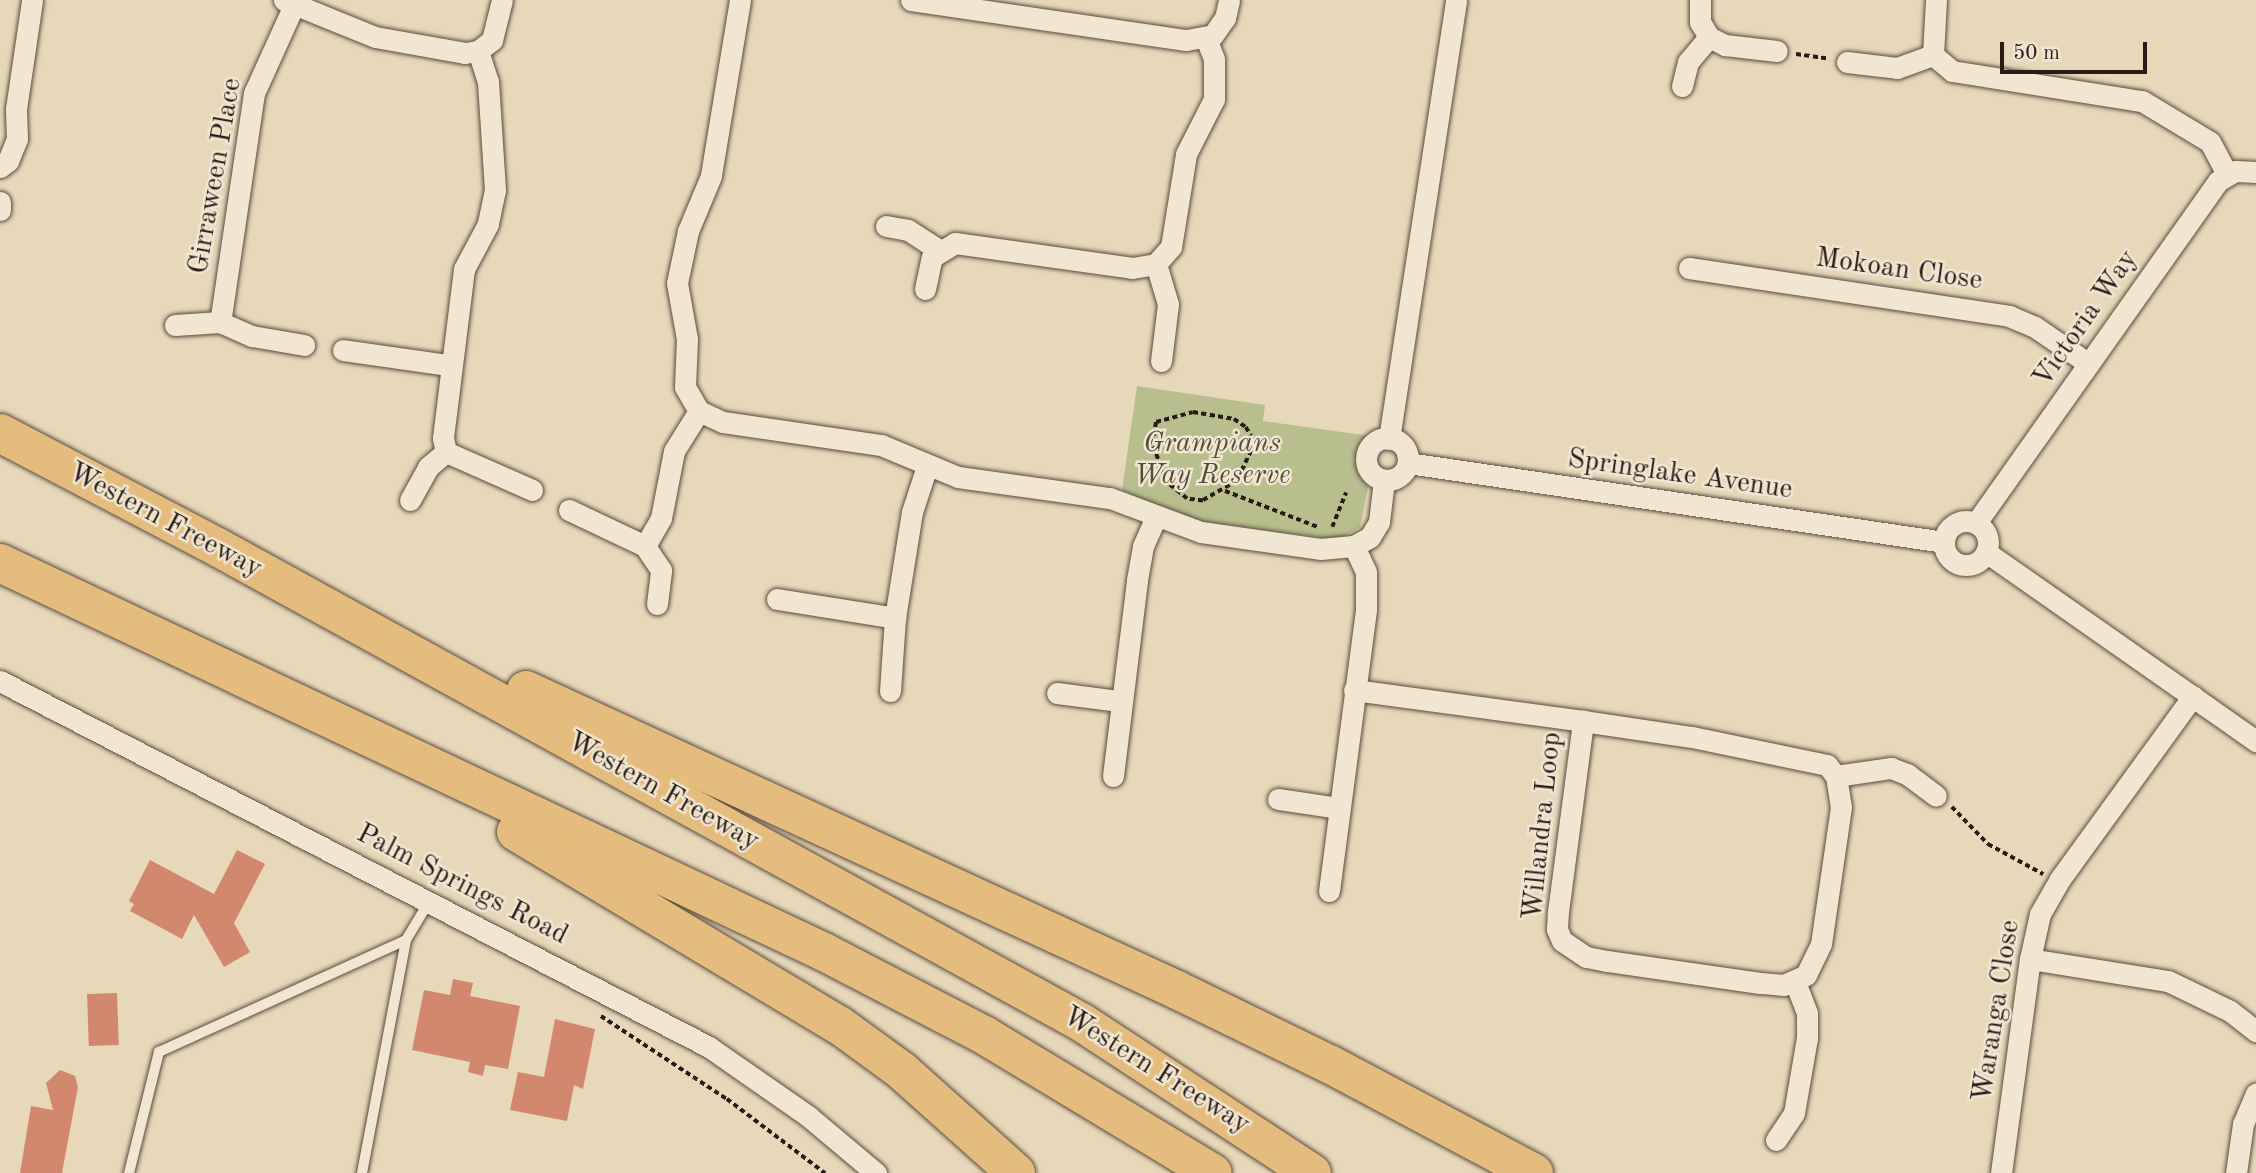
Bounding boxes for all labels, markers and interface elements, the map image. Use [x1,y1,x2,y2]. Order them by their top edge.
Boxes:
scale bar [2004,28,2151,72]
text: 50 m [2013,43,2060,64]
street label: Girraween Place [182,75,250,277]
street label: Mokoan Close [1814,242,1984,298]
street label: Victoria Way [2026,244,2146,394]
park label: Grampians Way Reserve [1134,427,1290,493]
street label: Springlake Avenue [1565,443,1795,507]
street label: Western Freeway [62,456,268,586]
street label: Western Freeway [561,725,765,859]
street label: Willandra Loop [1516,730,1570,922]
street label: Palm Springs Road [351,817,573,953]
street label: Waranga Close [1966,918,2028,1104]
street label: Western Freeway [1056,1000,1256,1142]

